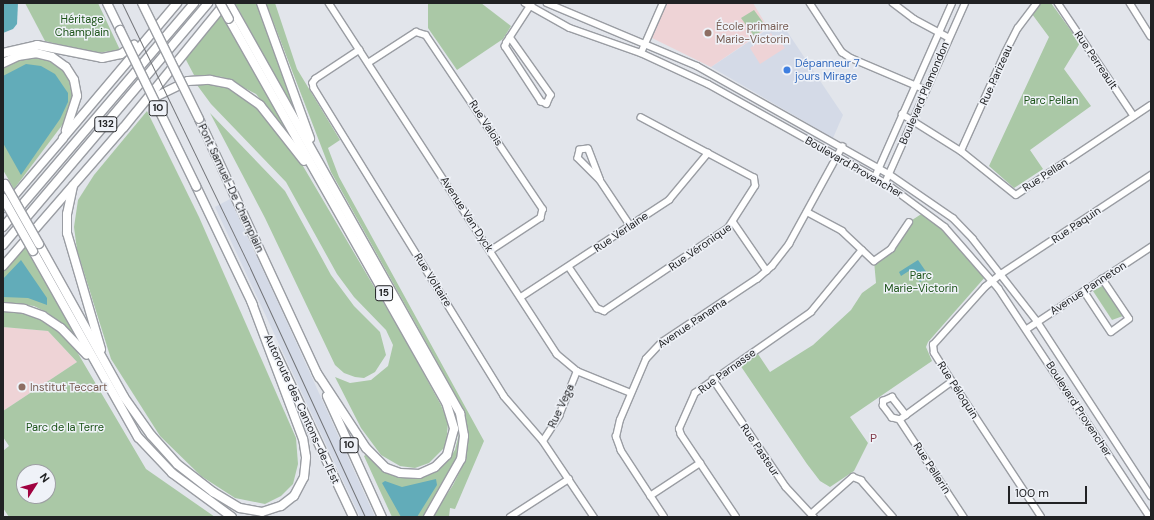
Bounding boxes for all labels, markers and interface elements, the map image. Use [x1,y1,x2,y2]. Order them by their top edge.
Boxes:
park label: Héritage Champlain [55,13,109,39]
place label: École primaire Marie-Victorin [716,20,790,46]
marker: École primaire Marie-Victorin [703,28,713,38]
street label: Rue Perreault [1072,28,1120,92]
street label: Boulevard Plamondon [896,40,952,146]
street label: Rue Parizeau [977,43,1015,107]
place label: Dépanneur 7 jours Mirage [795,57,860,83]
marker: Dépanneur 7 jours Mirage [782,65,792,75]
park label: Parc Pellan [1024,93,1078,107]
street label: Rue Valois [466,98,506,148]
road number: 10 [148,100,168,116]
road number: 132 [94,116,118,132]
street label: Pont Samuel-De Champlain [195,122,267,254]
street label: Boulevard Provencher [803,134,905,200]
street label: Rue Pellan [1020,155,1070,195]
street label: Avenue Van Dyck [438,174,496,254]
street label: Rue Paquin [1049,204,1103,246]
street label: Rue Verlaine [591,209,651,255]
street label: Rue Véronique [666,220,734,274]
street label: Rue Voltaire [411,251,455,309]
street label: Avenue Panneton [1047,258,1129,318]
park label: Parc Marie-Victorin [884,269,958,295]
road number: 15 [375,285,393,301]
street label: Avenue Panama [655,295,729,351]
street label: Autoroute des Cantons-de-l'Est [261,332,343,486]
street label: Rue Parnasse [696,346,758,396]
street label: Rue Péloquin [935,359,981,421]
street label: Boulevard Provencher [1043,359,1115,459]
place label: Institut Teccart [30,380,107,394]
marker: Institut Teccart [17,382,27,392]
street label: Rue Vega [545,382,577,430]
park label: Parc de la Terre [26,420,104,434]
street label: Rue Pasteur [738,421,782,479]
district label: P [870,432,878,446]
road number: 10 [339,437,359,453]
street label: Rue Pellerin [911,440,953,496]
north arrow [16,464,56,504]
text: N [37,470,53,485]
scale bar [1010,478,1089,504]
text: 100 m [1015,485,1049,501]

